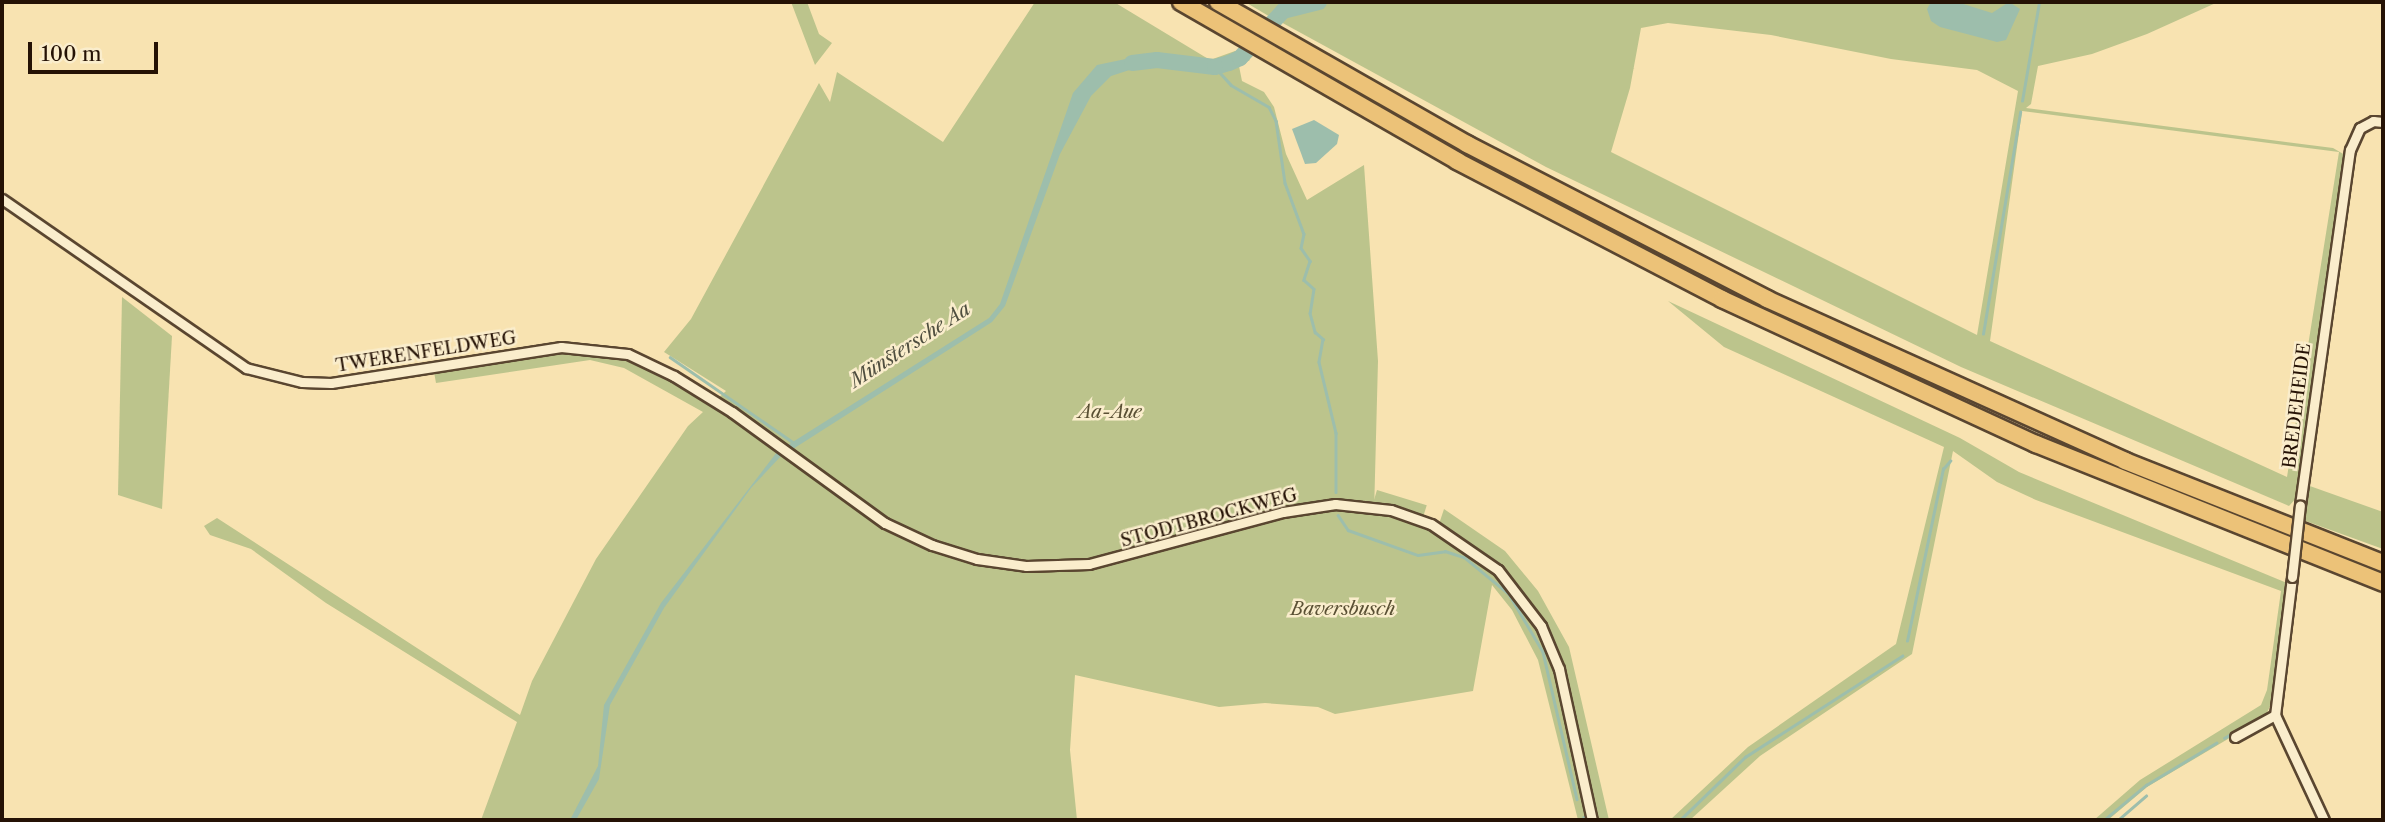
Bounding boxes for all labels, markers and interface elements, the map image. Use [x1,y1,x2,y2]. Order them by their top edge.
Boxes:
scale bar [32,28,161,72]
text: 100 m [41,41,102,66]
water label: Münstersche Aa [845,298,975,392]
street label: TWERENFELDWEG [334,327,518,377]
street label: BREDEHEIDE [2279,342,2315,470]
park label: Aa-Aue [1078,401,1142,423]
street label: STODTBROCKWEG [1118,484,1300,552]
park label: Baversbusch [1291,598,1395,620]

